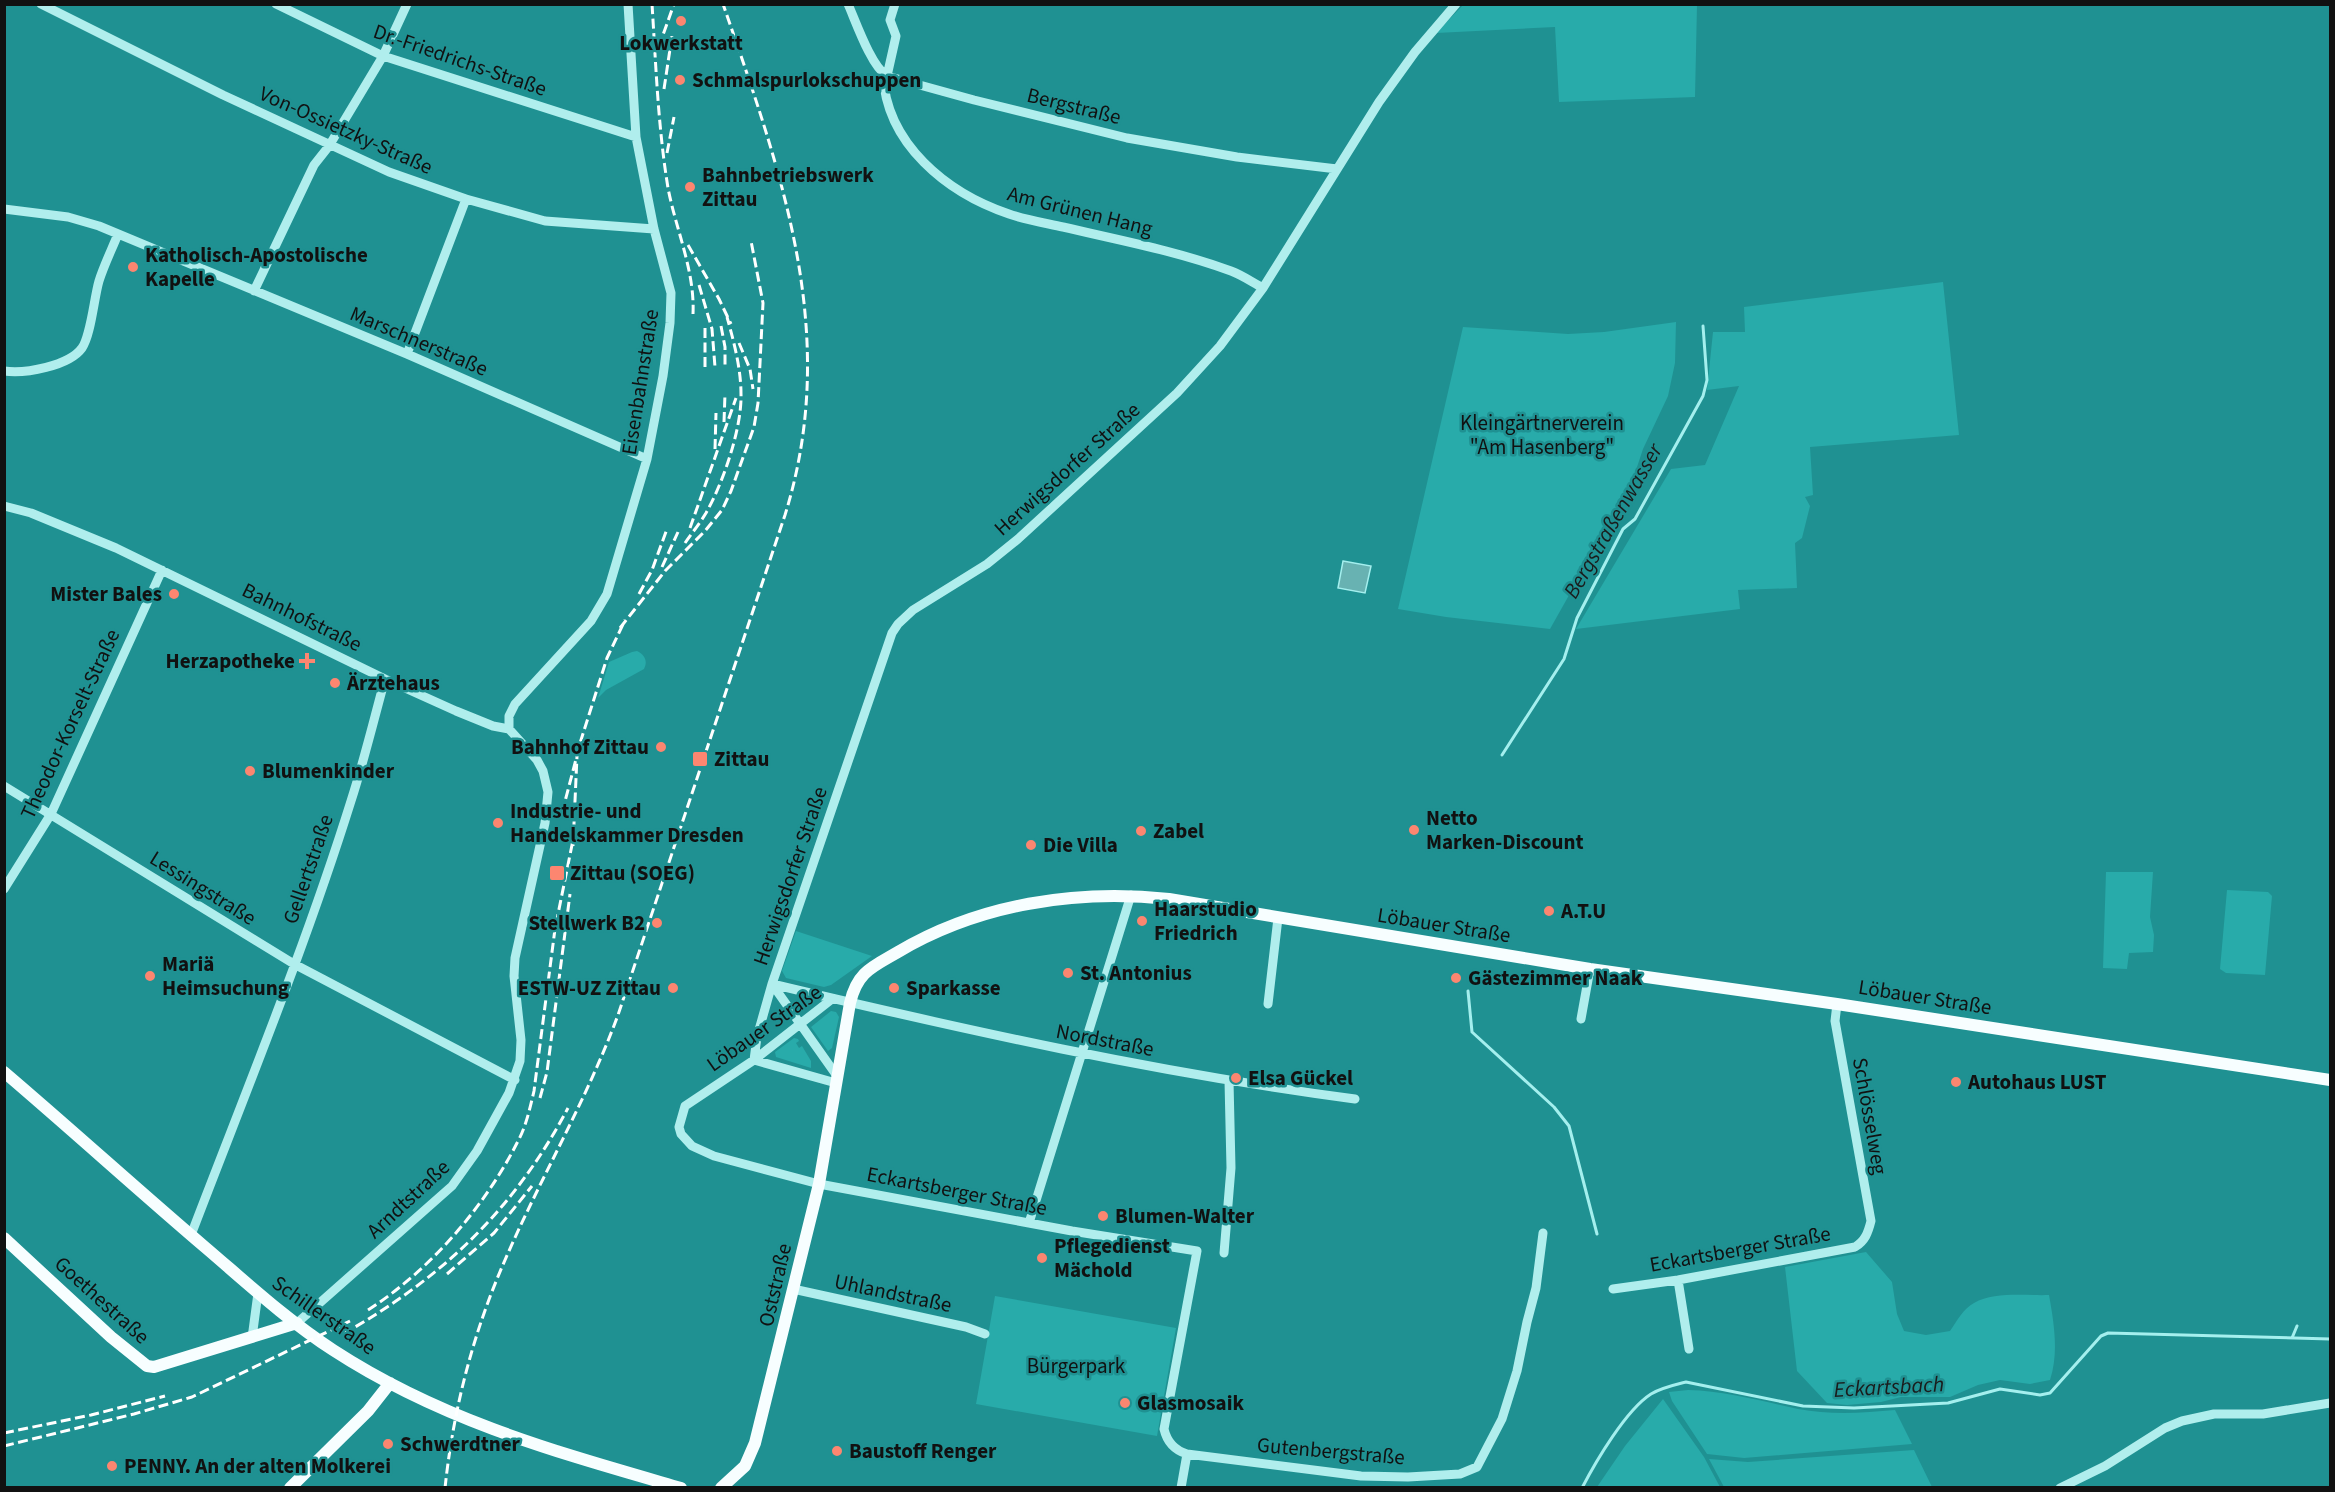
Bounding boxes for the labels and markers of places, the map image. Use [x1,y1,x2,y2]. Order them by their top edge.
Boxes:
marker: Lokwerkstatt [674,14,688,28]
place label: Lokwerkstatt [619,28,743,58]
place label: Schmalspurlokschuppen [692,65,921,95]
marker: Schmalspurlokschuppen [673,73,687,87]
place label: Bahnbetriebswerk Zittau [702,160,874,214]
marker: Bahnbetriebswerk Zittau [683,180,697,194]
place label: Katholisch-Apostolische Kapelle [145,240,368,294]
marker: Katholisch-Apostolische Kapelle [126,260,140,274]
place label: Mister Bales [50,579,162,609]
marker: Mister Bales [167,587,181,601]
place label: Herzapotheke [166,646,295,676]
marker: Herzapotheke [300,654,314,668]
place label: Ärztehaus [346,668,440,698]
marker: Ärztehaus [328,676,342,690]
place label: Bahnhof Zittau [511,732,649,762]
marker: Bahnhof Zittau [654,740,668,754]
place label: Zittau [714,744,769,774]
marker: Zittau [691,750,709,768]
place label: Blumenkinder [262,756,395,786]
marker: Blumenkinder [243,764,257,778]
place label: Industrie- und Handelskammer Dresden [510,796,744,850]
place label: Netto Marken-Discount [1426,803,1584,857]
marker: Industrie- und Handelskammer Dresden [491,816,505,830]
place label: Zabel [1153,816,1204,846]
marker: Netto Marken-Discount [1407,823,1421,837]
marker: Zabel [1134,824,1148,838]
place label: Die Villa [1043,830,1118,860]
marker: Die Villa [1024,838,1038,852]
place label: Zittau (SOEG) [570,858,695,888]
marker: Zittau (SOEG) [548,864,566,882]
place label: Haarstudio Friedrich [1154,894,1257,948]
place label: A.T.U [1560,896,1606,926]
marker: A.T.U [1542,904,1556,918]
place label: Stellwerk B2 [529,908,645,938]
marker: Haarstudio Friedrich [1135,914,1149,928]
marker: Stellwerk B2 [650,916,664,930]
place label: Mariä Heimsuchung [162,949,289,1003]
place label: St. Antonius [1080,958,1192,988]
place label: Gästezimmer Naak [1468,963,1643,993]
marker: St. Antonius [1061,966,1075,980]
marker: Mariä Heimsuchung [143,969,157,983]
marker: Gästezimmer Naak [1449,971,1463,985]
place label: ESTW-UZ Zittau [518,973,661,1003]
place label: Sparkasse [906,973,1001,1003]
marker: ESTW-UZ Zittau [666,981,680,995]
marker: Sparkasse [887,981,901,995]
place label: Elsa Gückel [1248,1063,1353,1093]
place label: Autohaus LUST [1967,1067,2107,1097]
marker: Elsa Gückel [1229,1071,1243,1085]
marker: Autohaus LUST [1949,1075,1963,1089]
place label: Blumen-Walter [1115,1201,1255,1231]
marker: Blumen-Walter [1096,1209,1110,1223]
place label: Pflegedienst Mächold [1054,1231,1170,1285]
marker: Pflegedienst Mächold [1035,1251,1049,1265]
place label: Glasmosaik [1137,1388,1244,1418]
marker: Glasmosaik [1118,1396,1132,1410]
place label: Schwerdtner [400,1429,521,1459]
place label: Baustoff Renger [849,1436,997,1466]
marker: Schwerdtner [381,1437,395,1451]
marker: Baustoff Renger [830,1444,844,1458]
place label: PENNY. An der alten Molkerei [124,1451,391,1481]
marker: PENNY. An der alten Molkerei [105,1459,119,1473]

